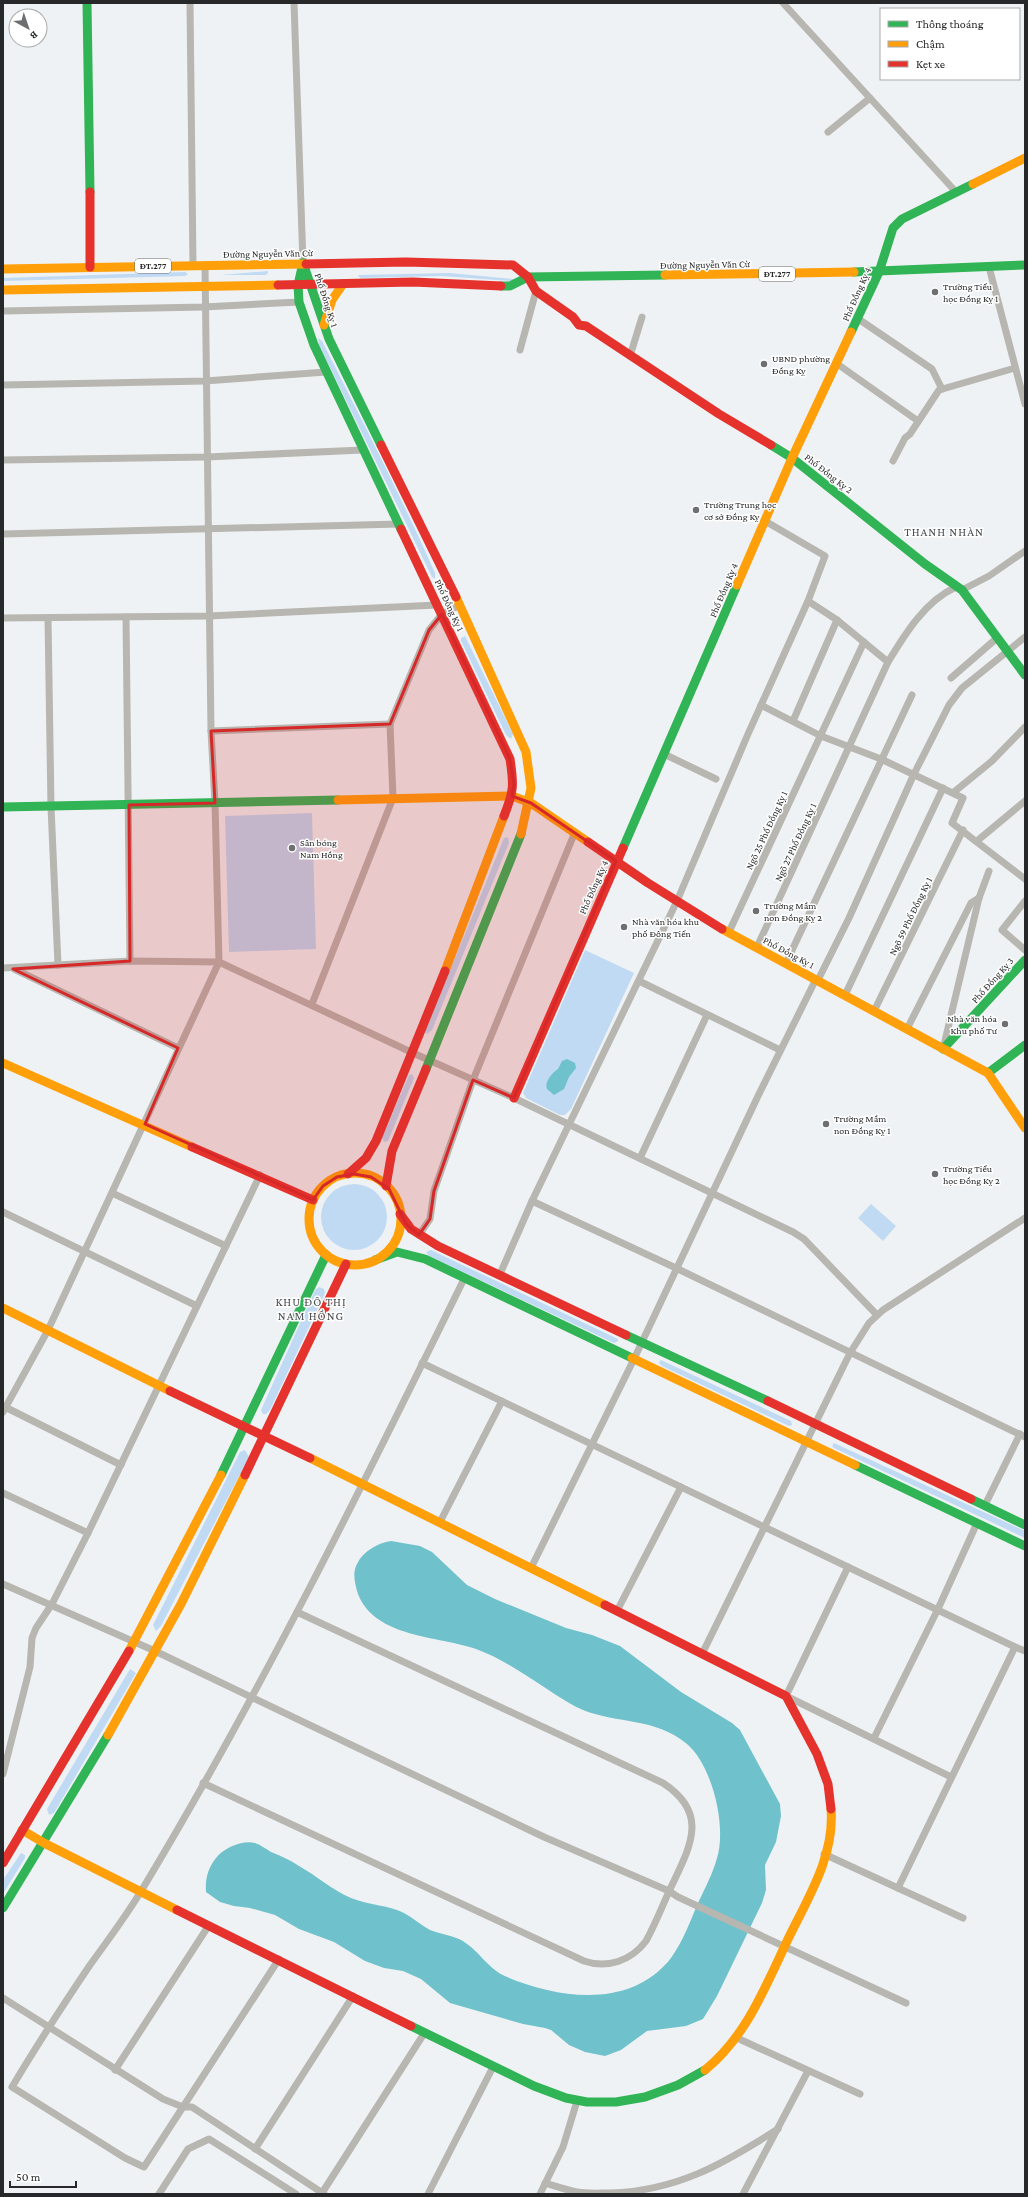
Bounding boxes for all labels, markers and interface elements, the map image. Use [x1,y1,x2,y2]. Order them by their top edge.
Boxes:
north arrow [8,8,48,48]
legend [880,8,1020,80]
text: Thông thoáng [916,17,984,31]
text: B [28,29,41,43]
text: Chậm [916,37,945,51]
text: Kẹt xe [916,57,945,71]
street label: Đường Nguyễn Văn Cừ [223,247,314,260]
street label: Đường Nguyễn Văn Cừ [660,258,751,271]
road number: ĐT.277 [135,259,171,273]
street label: Phố Đồng Kỵ 4 [840,266,873,323]
road number: ĐT.277 [759,267,795,281]
street label: Phố Đồng Kỵ 1 [313,272,340,329]
place label: Trường Tiểu học Đồng Kỵ 1 [943,281,998,304]
marker: Trường Tiểu học Đồng Kỵ 1 [930,287,940,297]
place label: UBND phường Đồng Kỵ [772,353,830,376]
marker: UBND phường Đồng Kỵ [759,359,769,369]
street label: Phố Đồng Kỵ 2 [803,451,855,496]
place label: Trường Trung học cơ sở Đồng Kỵ [704,499,777,522]
marker: Trường Trung học cơ sở Đồng Kỵ [691,505,701,515]
district label: THANH NHÀN [904,525,984,539]
street label: Phố Đồng Kỵ 4 [707,561,740,619]
street label: Phố Đồng Kỵ 1 [433,577,466,633]
street label: Ngõ 25 Phố Đồng Kỵ 1 [743,789,790,871]
street label: Ngõ 27 Phố Đồng Kỵ 1 [772,801,818,883]
place label: Sân bóng Nam Hồng [300,837,343,860]
marker: Sân bóng Nam Hồng [287,843,297,853]
street label: Phố Đồng Kỵ 4 [577,859,610,916]
street label: Ngõ 59 Phố Đồng Kỵ 1 [887,875,934,957]
place label: Trường Mầm non Đồng Kỵ 2 [764,900,822,923]
marker: Trường Mầm non Đồng Kỵ 2 [751,906,761,916]
place label: Nhà văn hóa khu phố Đông Tiến [632,916,700,939]
marker: Nhà văn hóa khu phố Đông Tiến [619,922,629,932]
street label: Phố Đồng Kỵ 1 [761,934,816,970]
street label: Phố Đồng Kỵ 3 [969,955,1016,1005]
place label: Nhà văn hóa Khu phố Tư [947,1013,998,1036]
marker: Nhà văn hóa Khu phố Tư [1000,1019,1010,1029]
place label: Trường Mầm non Đồng Kỵ 1 [834,1113,890,1136]
marker: Trường Mầm non Đồng Kỵ 1 [821,1119,831,1129]
place label: Trường Tiểu học Đồng Kỵ 2 [943,1163,1000,1186]
marker: Trường Tiểu học Đồng Kỵ 2 [930,1169,940,1179]
district label: KHU ĐÔ THỊ NAM HỒNG [275,1295,347,1323]
scale bar [10,2163,76,2189]
text: 50 m [16,2170,41,2184]

